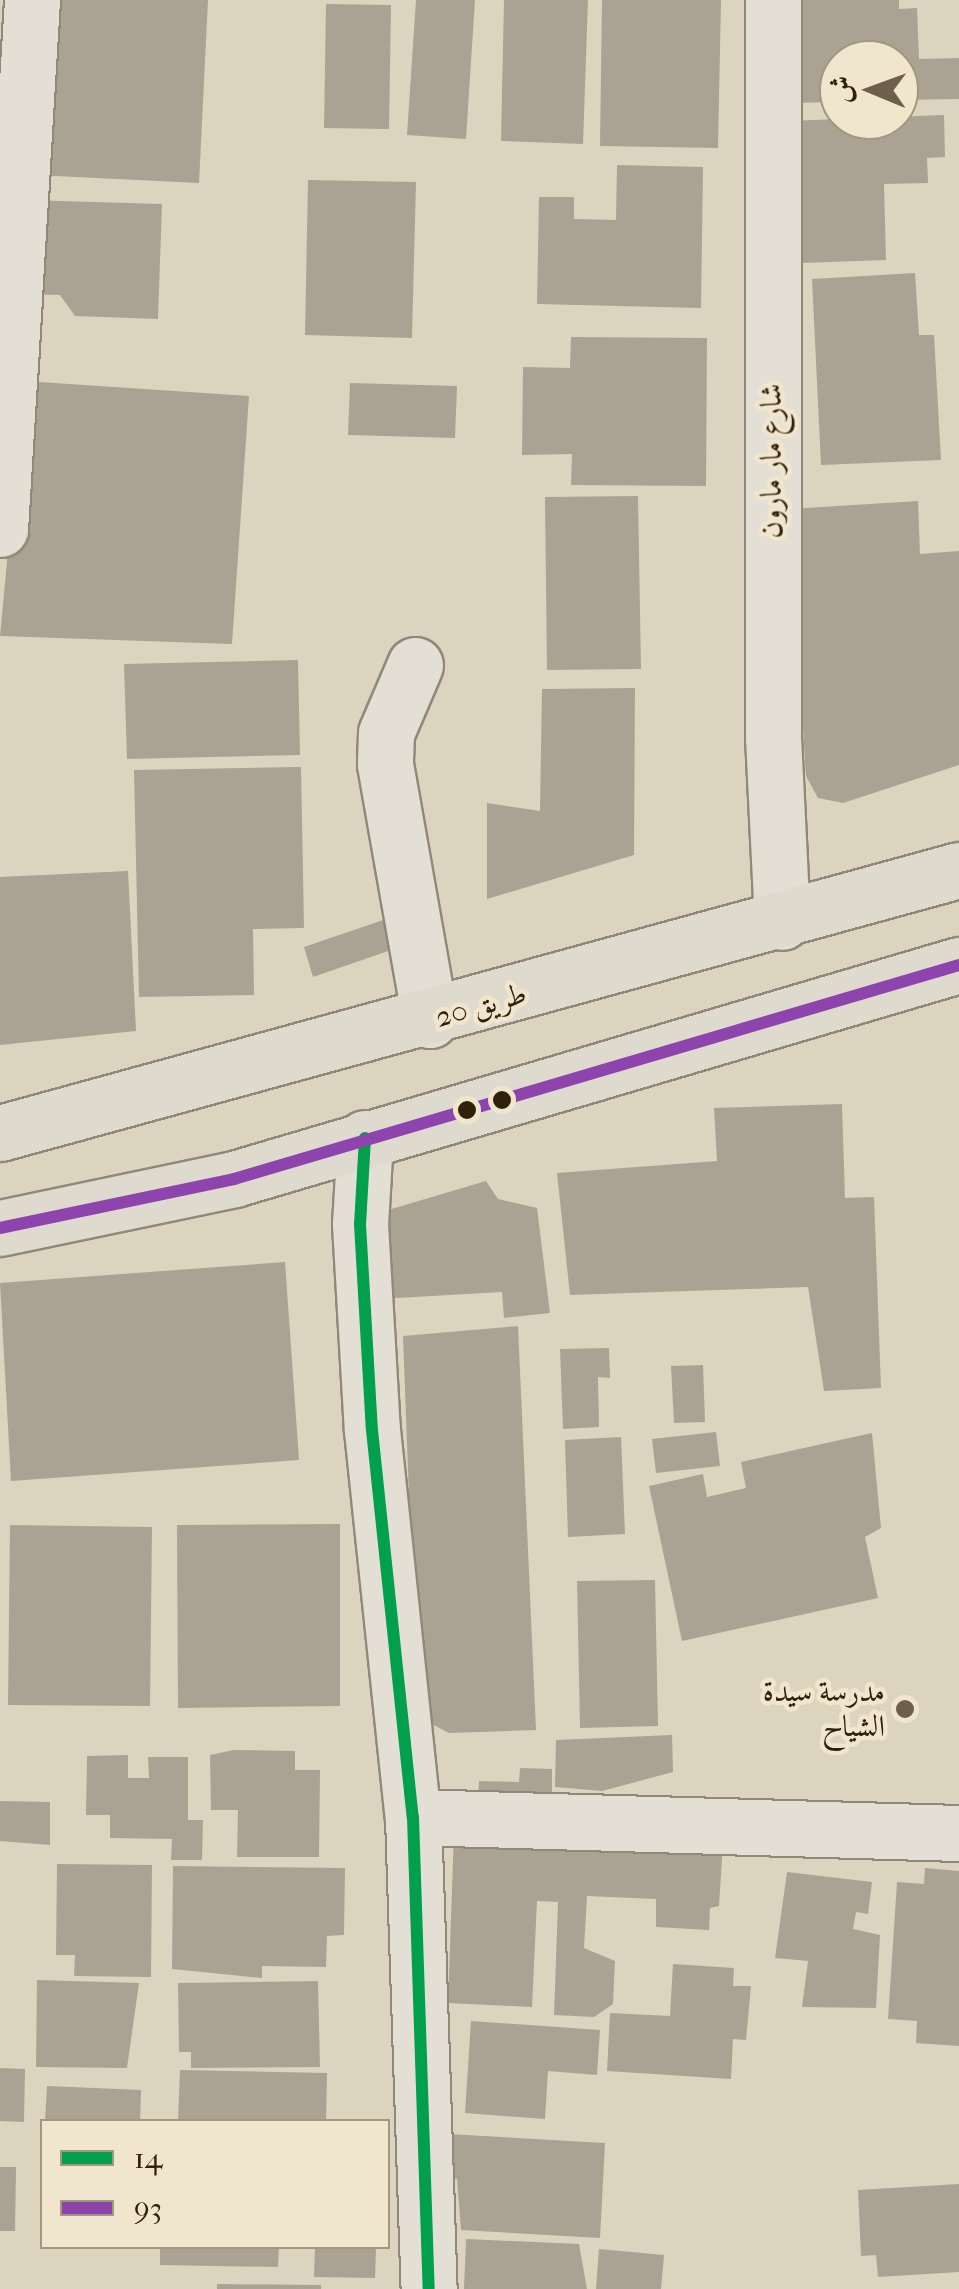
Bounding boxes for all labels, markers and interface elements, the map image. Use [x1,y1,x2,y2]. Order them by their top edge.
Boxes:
north arrow [819,40,919,140]
text: ش [824,75,857,104]
street label: شارع مار مارون [754,383,790,539]
street label: طريق 20 [431,976,531,1036]
unlabelled marker [492,1090,512,1110]
unlabelled marker [457,1100,477,1120]
place label: مدرسة سيدة الشياح [763,1674,885,1744]
marker: مدرسة سيدة الشياح [894,1698,916,1720]
legend [40,2119,390,2249]
text: 14 [134,2141,162,2176]
text: 93 [134,2191,162,2226]

